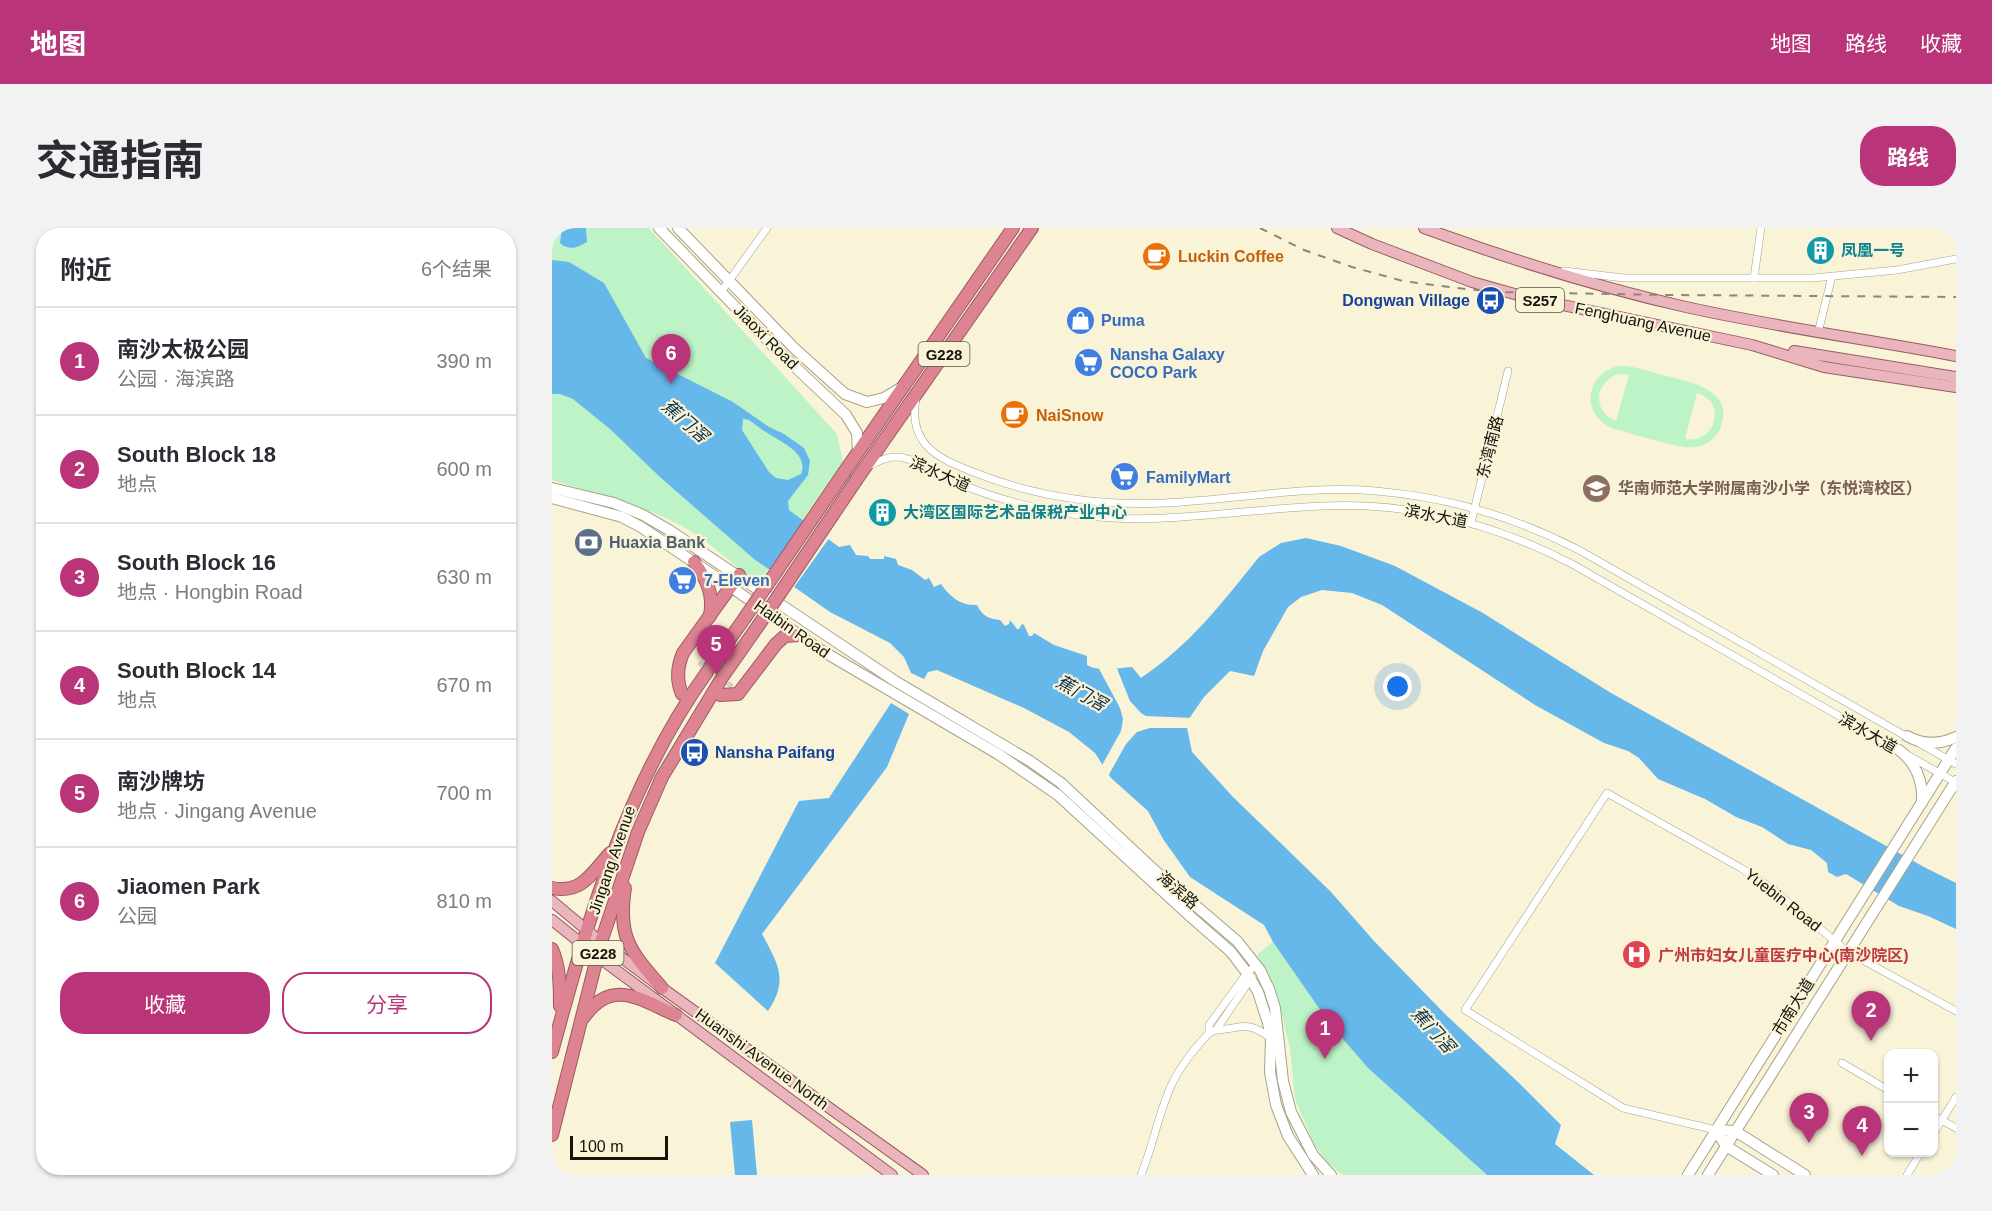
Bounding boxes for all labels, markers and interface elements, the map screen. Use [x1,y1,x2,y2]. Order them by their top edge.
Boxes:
text: 地图 [30,29,86,60]
text: 地图 [1770,32,1812,55]
text: 路线 [1845,32,1887,55]
text: 收藏 [1920,32,1962,55]
button: 路线 [1860,126,1956,186]
text: 交通指南 [36,137,204,184]
building icon: 凤凰一号 [1804,234,1836,266]
cafe icon: Luckin Coffee [1141,240,1173,272]
place label: 凤凰一号 [1841,242,1905,259]
place label: Luckin Coffee [1178,248,1284,265]
text: 附近 [60,255,112,285]
text: 6个结果 [421,258,492,280]
bus stop icon: Dongwan Village [1475,284,1507,316]
road number: S257 [1516,288,1564,312]
place label: Dongwan Village [1342,292,1470,309]
street label: Fenghuang Avenue [1573,299,1713,345]
street label: Jiaoxi Road [730,301,802,373]
shop icon: Puma [1064,304,1096,336]
place label: Puma [1101,312,1145,329]
pin: 6 [652,334,690,384]
text: 南沙太极公园 [117,337,249,362]
road number: G228 [918,342,970,366]
place label: Nansha Galaxy COCO Park [1110,346,1225,381]
supermarket icon: Nansha Galaxy COCO Park [1073,347,1105,379]
text: 1 [74,350,85,372]
text: 390 m [436,350,492,372]
text: 公园 · 海滨路 [117,368,235,390]
water label: 蕉门滘 [658,396,714,448]
cafe icon: NaiSnow [999,399,1031,431]
place label: NaiSnow [1036,407,1104,424]
street label: 东湾南路 [1474,414,1506,480]
text: South Block 18 [117,442,276,467]
street label: 滨水大道 [907,453,973,495]
text: 2 [74,458,85,480]
text: 600 m [436,458,492,480]
supermarket icon: FamilyMart [1109,461,1141,493]
place label: FamilyMart [1146,469,1231,486]
school or university icon: 华南师范大学附属南沙小学（东悦湾校区） [1581,472,1613,504]
text: 地点 [117,473,157,495]
place label: 华南师范大学附属南沙小学（东悦湾校区） [1618,479,1922,497]
building icon: 大湾区国际艺术品保税产业中心 [866,496,898,528]
street label: 滨水大道 [1403,502,1469,530]
place label: 大湾区国际艺术品保税产业中心 [903,503,1127,521]
bank icon: Huaxia Bank [572,526,604,558]
place label: Huaxia Bank [609,534,705,551]
text: South Block 16 [117,550,276,575]
supermarket icon: 7-Eleven [667,564,699,596]
text: 3 [74,566,85,588]
text: 630 m [436,566,492,588]
place label: 7-Eleven [704,572,770,589]
text: 地点 · Hongbin Road [117,581,303,603]
street label: Haibin Road [751,597,833,661]
pin: 5 [696,626,736,675]
text: South Block 14 [117,658,276,683]
water label: 蕉门滘 [1053,671,1112,716]
your location [1383,672,1412,701]
text: 4 [74,674,85,696]
text: 670 m [436,674,492,696]
text: 地点 [117,689,157,711]
street label: 滨水大道 [1836,710,1900,756]
bus stop icon: Nansha Paifang [678,736,710,768]
place label: Nansha Paifang [715,744,835,761]
text: 南沙牌坊 [117,769,205,794]
text: 5 [74,782,85,804]
text: 700 m [436,782,492,804]
text: 地点 · Jingang Avenue [117,800,317,822]
street label: Jingang Avenue [585,803,639,916]
street label: Yuebin Road [1742,865,1824,935]
street label: 海滨路 [1154,868,1202,912]
text: Jiaomen Park [117,874,260,899]
text: 6 [74,890,85,912]
text: 810 m [436,890,492,912]
text: 公园 [117,905,157,927]
hospital icon: 广州市妇女儿童医疗中心(南沙院区) [1621,939,1653,971]
road number: G228 [572,941,624,965]
place label: 广州市妇女儿童医疗中心(南沙院区) [1658,946,1909,964]
button: 收藏 [60,972,270,1034]
button: 分享 [282,972,492,1034]
street label: 市南大道 [1769,975,1817,1039]
pin: 2 [1852,992,1890,1041]
water label: 蕉门滘 [1408,1003,1461,1059]
street label: Huanshi Avenue North [692,1005,832,1113]
pin: 1 [1306,1010,1344,1059]
map controls [1884,1049,1938,1157]
button: + [1884,1049,1938,1103]
pin: 3 [1790,1094,1828,1143]
button: − [1884,1103,1938,1157]
pin: 4 [1842,1106,1882,1156]
scale bar [570,1133,668,1160]
text: 100 m [579,1138,623,1155]

